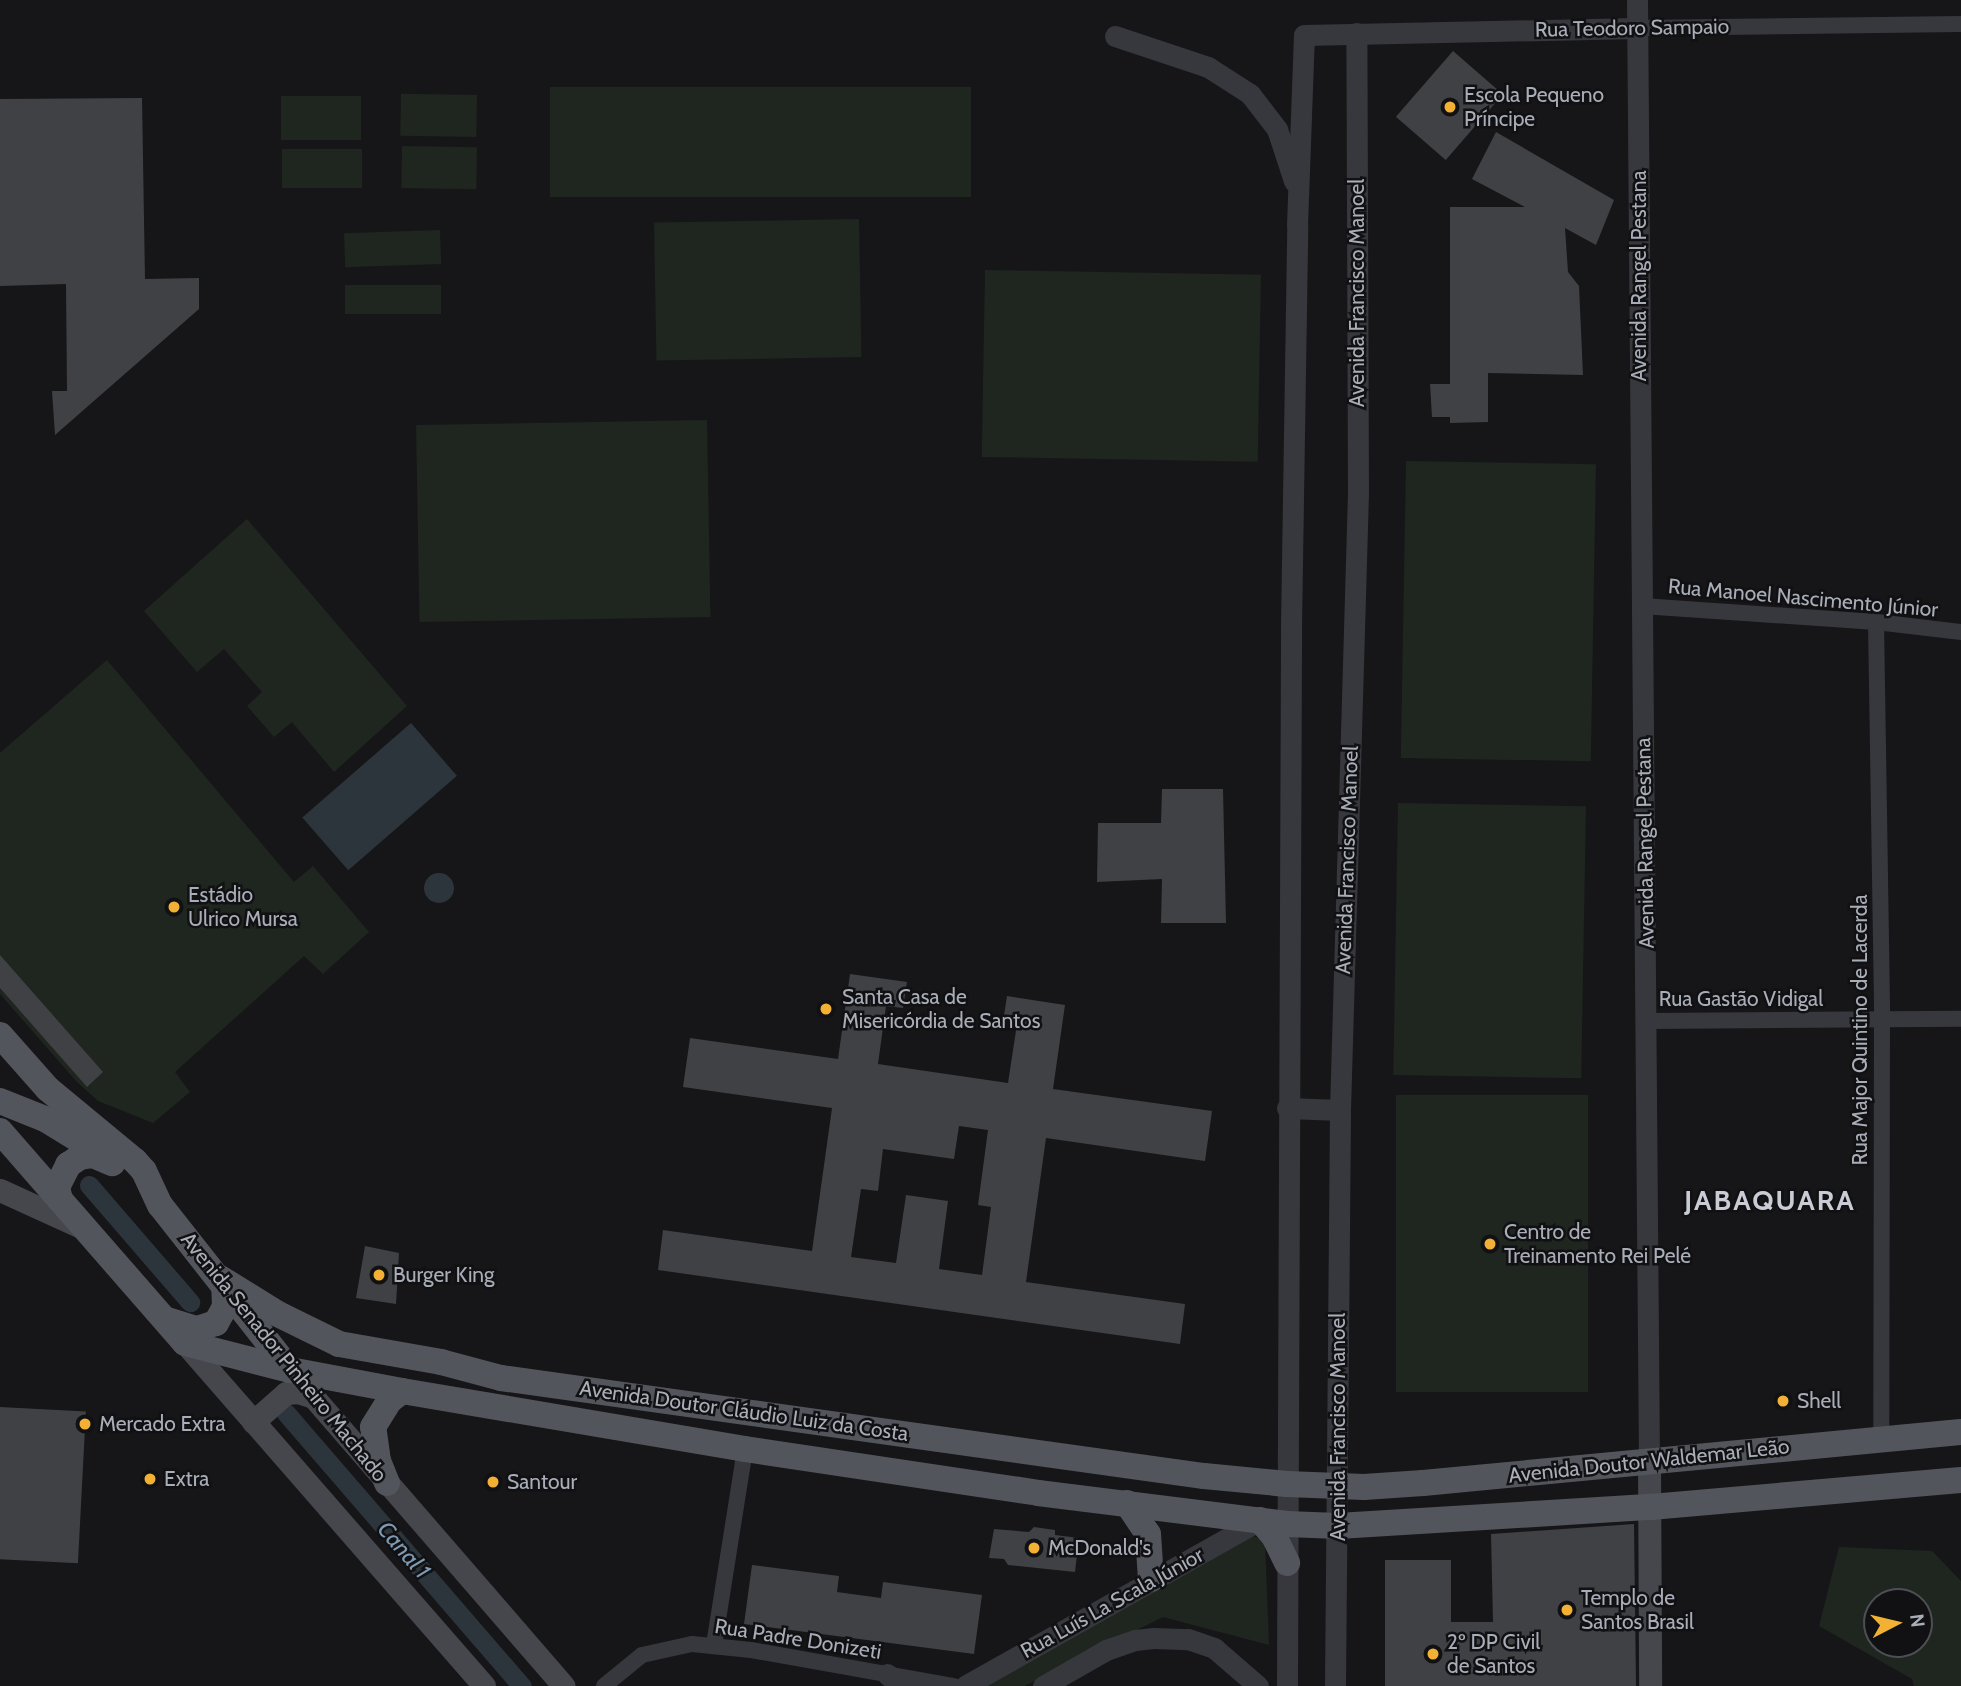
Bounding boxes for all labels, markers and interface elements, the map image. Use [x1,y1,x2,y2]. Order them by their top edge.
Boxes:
street label: Rua Teodoro Sampaio [1535,14,1729,42]
place label: Escola Pequeno Príncipe [1464,82,1604,132]
marker: Escola Pequeno Príncipe [1442,99,1458,115]
street label: Avenida Rangel Pestana [1626,170,1652,382]
street label: Avenida Francisco Manoel [1344,179,1370,407]
street label: Rua Manoel Nascimento Júnior [1667,574,1939,622]
street label: Avenida Rangel Pestana [1631,737,1659,949]
street label: Avenida Francisco Manoel [1330,745,1364,975]
place label: Estádio Ulrico Mursa [188,882,298,932]
street label: Rua Major Quintino de Lacerda [1847,894,1873,1166]
marker: Estádio Ulrico Mursa [166,899,182,915]
place label: Santa Casa de Misericórdia de Santos [842,984,1040,1034]
street label: Rua Gastão Vidigal [1659,986,1823,1012]
marker: Santa Casa de Misericórdia de Santos [816,999,836,1019]
district label: JABAQUARA [1685,1183,1855,1217]
place label: Centro de Treinamento Rei Pelé [1504,1219,1691,1269]
street label: Avenida Senador Pinheiro Machado [176,1227,392,1487]
marker: Centro de Treinamento Rei Pelé [1482,1236,1498,1252]
place label: Burger King [393,1262,495,1288]
marker: Burger King [371,1267,387,1283]
street label: Avenida Francisco Manoel [1325,1313,1351,1541]
street label: Avenida Doutor Cláudio Luiz da Costa [578,1375,910,1447]
place label: Shell [1797,1388,1841,1414]
marker: Shell [1775,1393,1791,1409]
place label: Mercado Extra [99,1411,226,1437]
marker: Mercado Extra [77,1416,93,1432]
street label: Avenida Doutor Waldemar Leão [1507,1434,1791,1488]
place label: Extra [164,1466,209,1492]
place label: Santour [507,1469,577,1495]
marker: Extra [142,1471,158,1487]
marker: Santour [485,1474,501,1490]
water label: Canal 1 [372,1516,436,1584]
place label: McDonald's [1048,1535,1151,1561]
marker: McDonald's [1026,1540,1042,1556]
street label: Rua Luís La Scala Júnior [1016,1542,1208,1664]
place label: Templo de Santos Brasil [1581,1585,1694,1635]
north arrow [1863,1588,1933,1658]
marker: Templo de Santos Brasil [1559,1602,1575,1618]
street label: Rua Padre Donizeti [713,1613,883,1665]
text: N [1905,1613,1930,1629]
place label: 2º DP Civil de Santos [1447,1629,1540,1679]
marker: 2º DP Civil de Santos [1425,1646,1441,1662]

